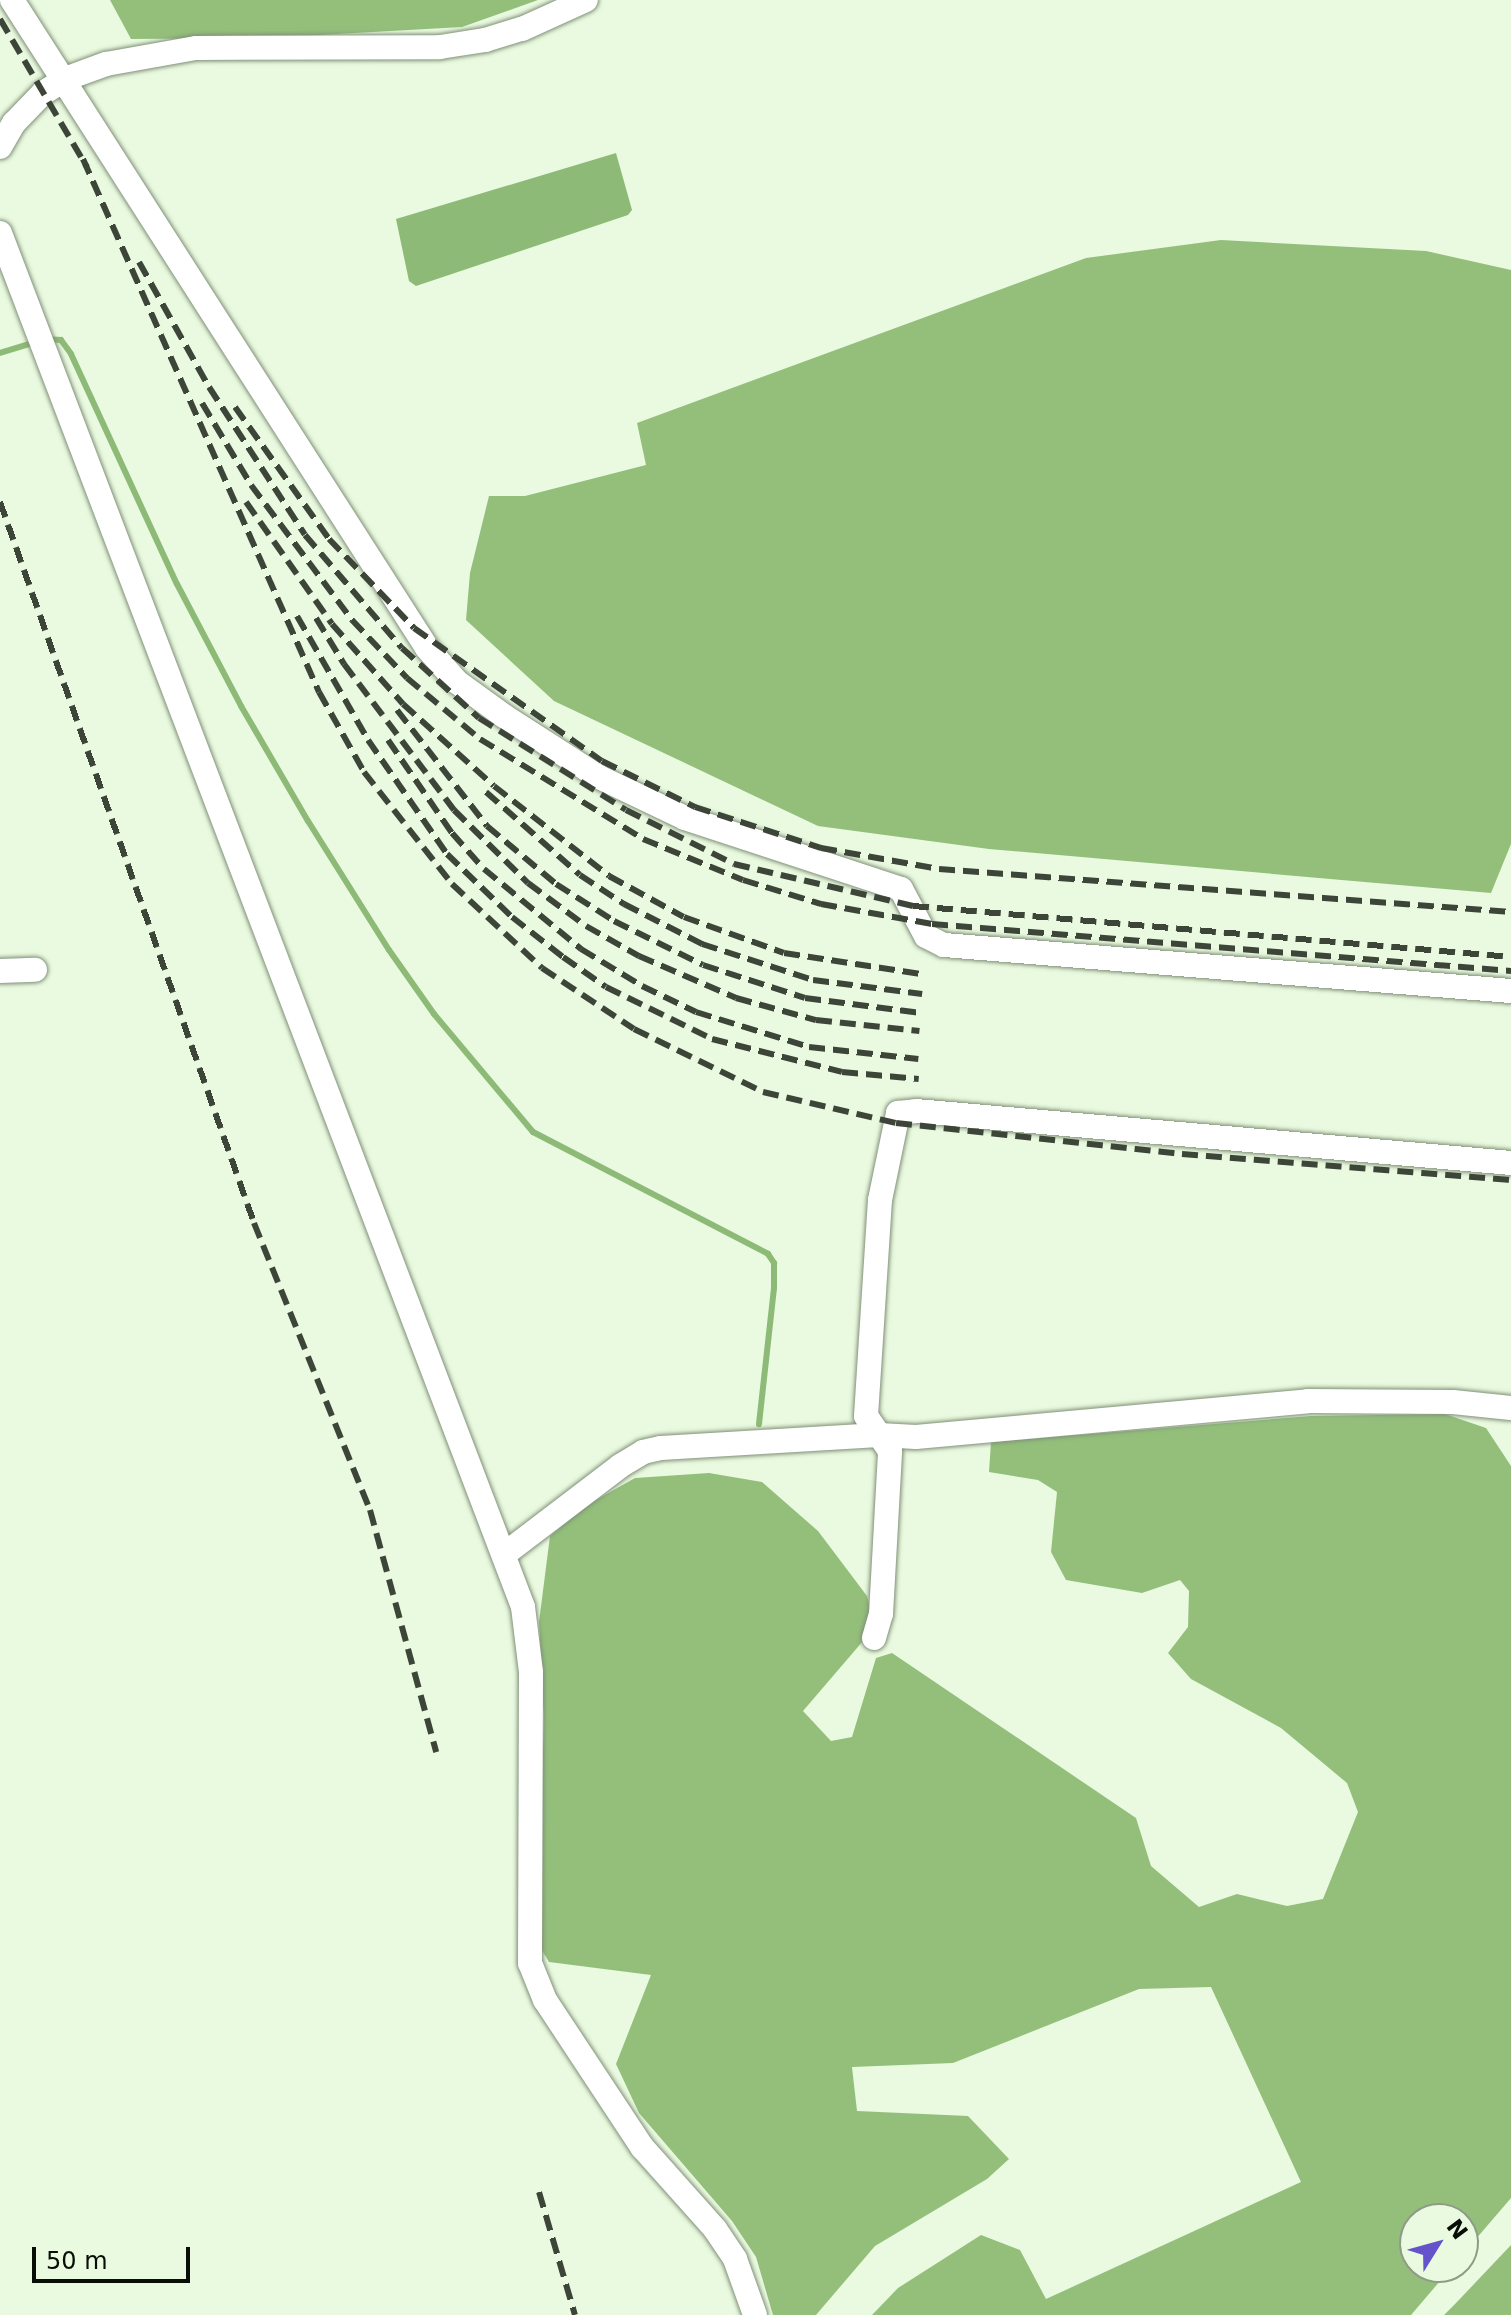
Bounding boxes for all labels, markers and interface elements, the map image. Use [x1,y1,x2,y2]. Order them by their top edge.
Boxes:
north arrow [1399,2203,1479,2283]
text: N [1441,2215,1472,2244]
scale bar [36,2231,194,2281]
text: 50 m [46,2247,108,2275]

